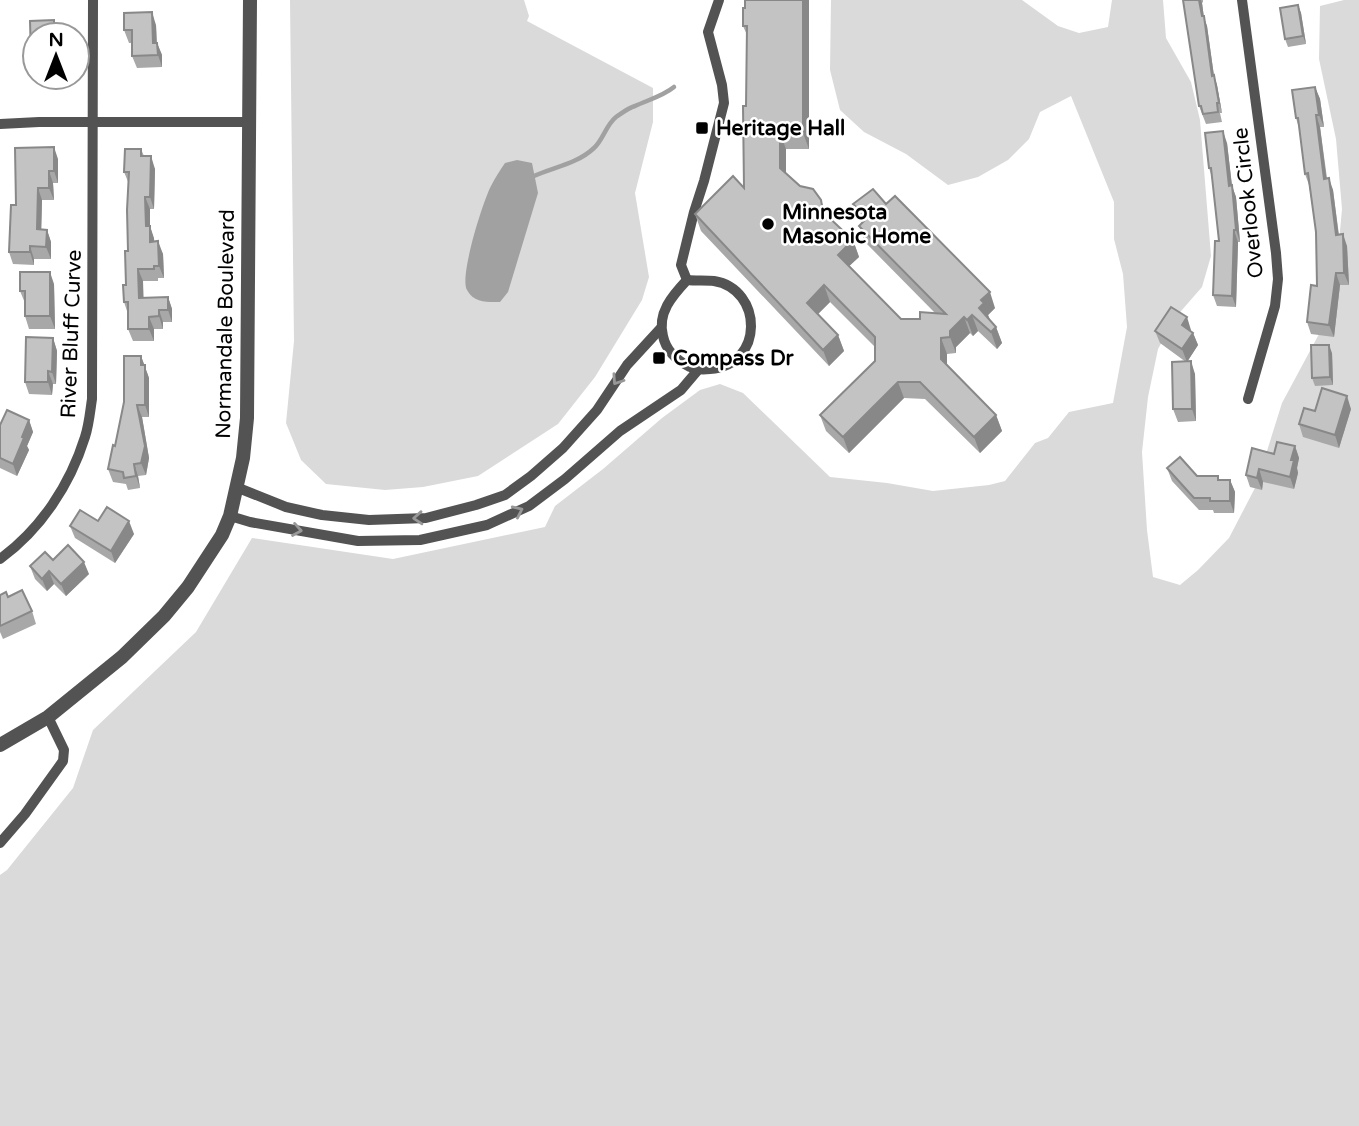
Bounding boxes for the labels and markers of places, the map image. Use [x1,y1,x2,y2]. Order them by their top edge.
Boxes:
place label: Heritage Hall [716,116,845,141]
marker: Heritage Hall [694,120,710,136]
place label: Minnesota Masonic Home [782,200,931,249]
marker: Minnesota Masonic Home [760,216,776,232]
place label: Compass Dr [673,346,795,371]
marker: Compass Dr [651,350,667,366]

